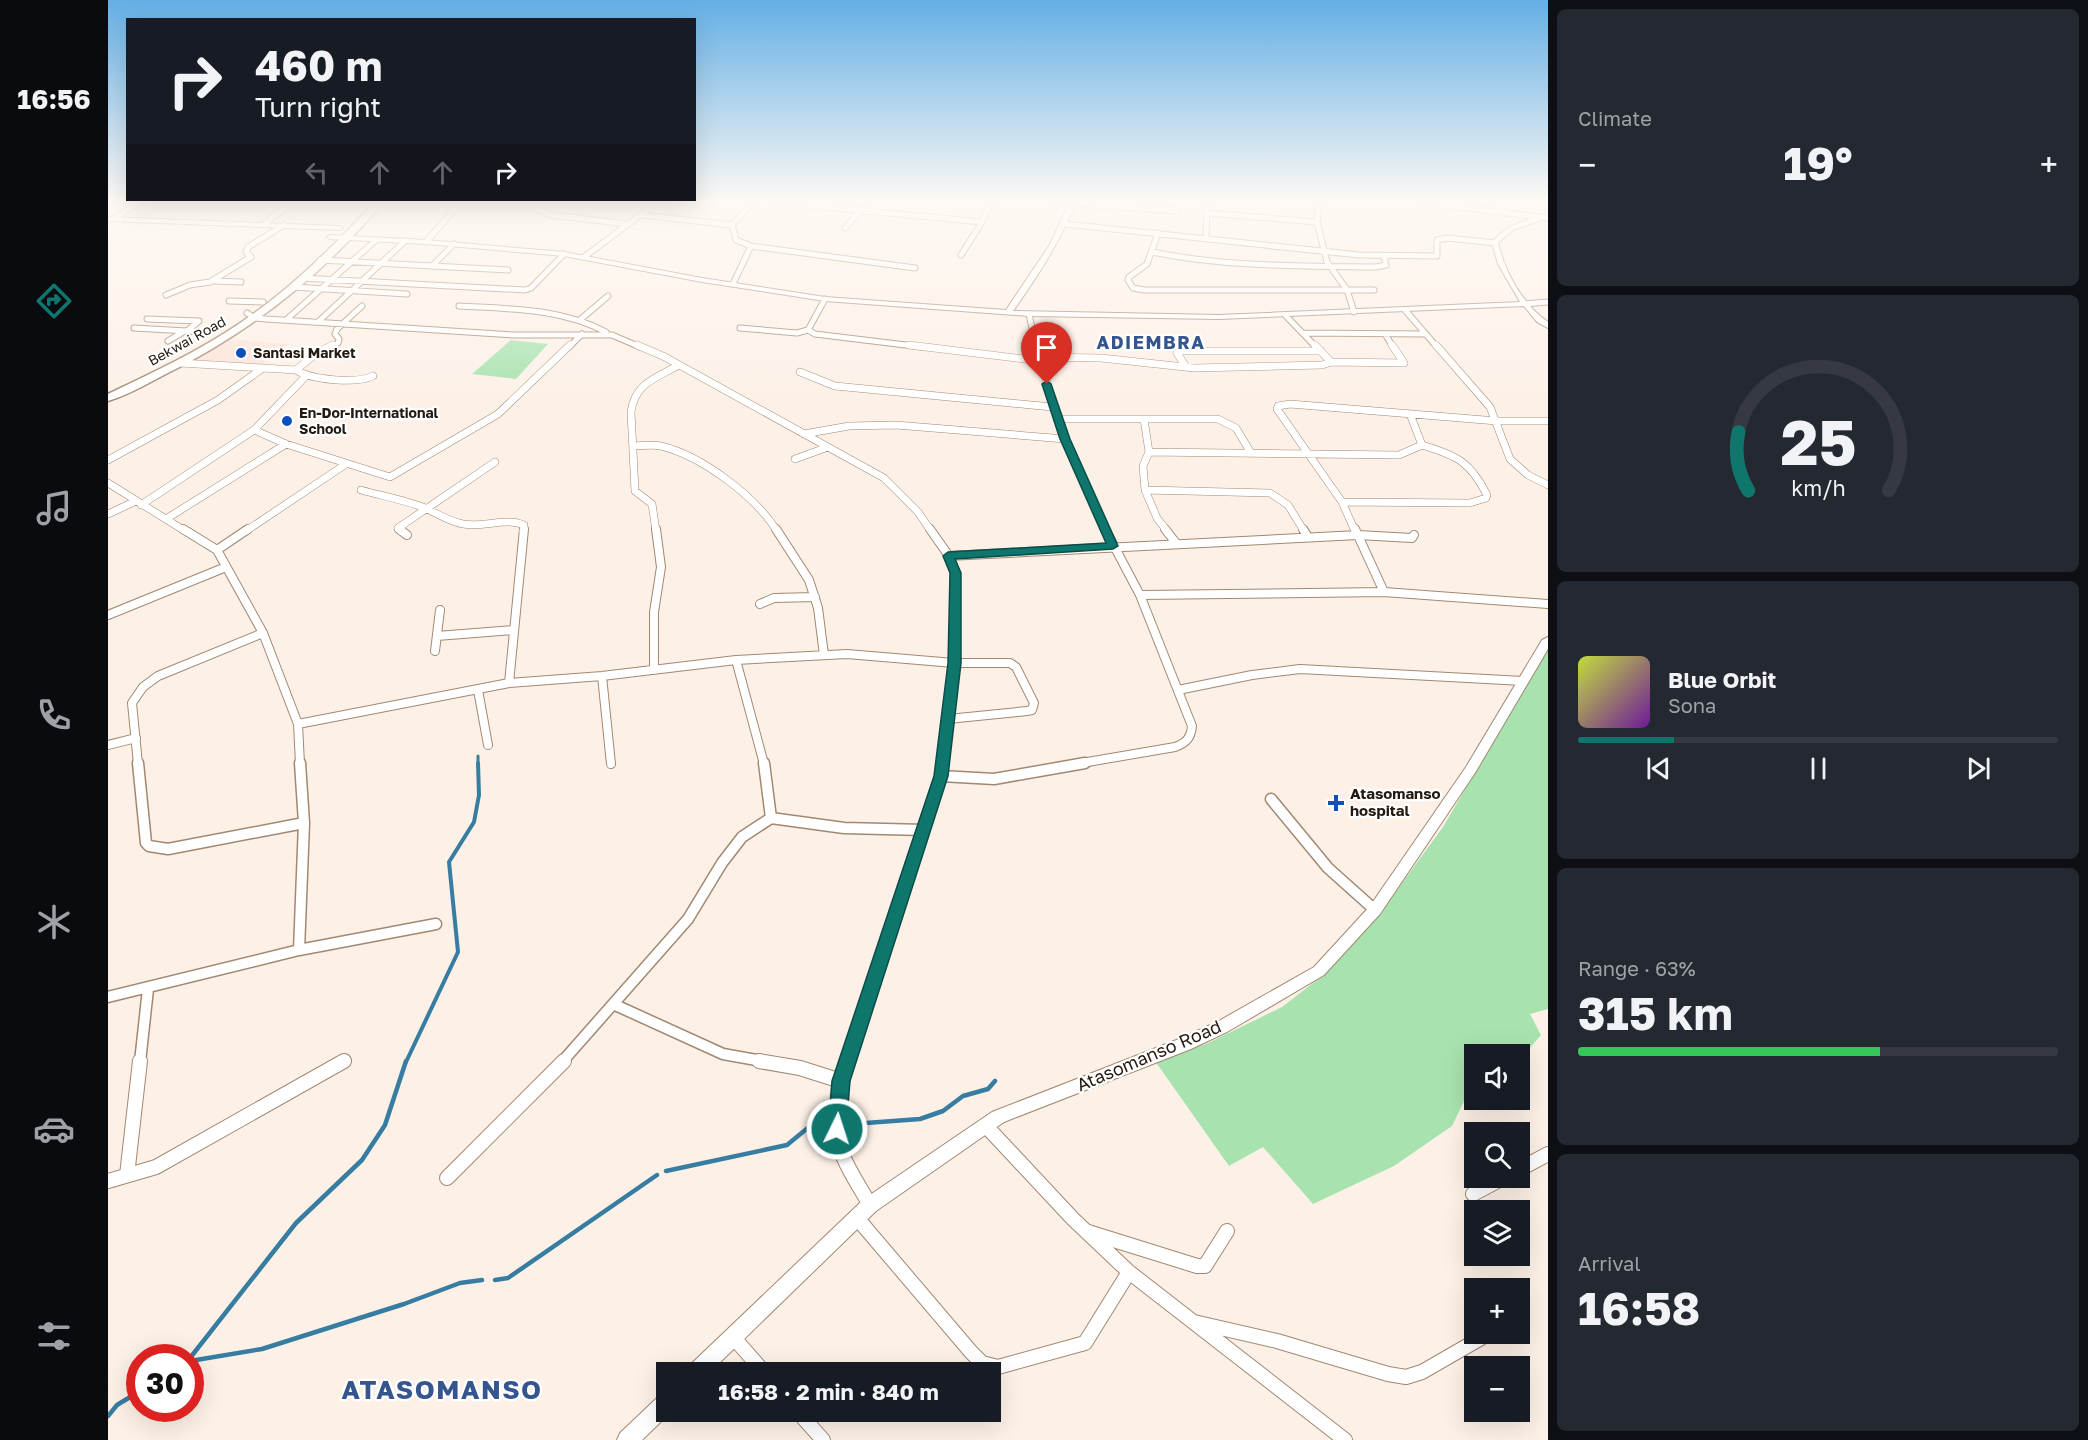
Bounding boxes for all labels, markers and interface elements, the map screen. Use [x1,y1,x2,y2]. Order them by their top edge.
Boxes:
text: 460 m [255,40,382,90]
icon: right [156,42,234,120]
text: 16:56 [17,83,91,115]
text: Turn right [255,91,381,123]
text: Climate [1578,106,1652,130]
text: 19° [1783,136,1853,190]
text: − [1578,145,1596,184]
text: + [2040,145,2058,184]
icon: left [300,156,333,189]
icon: ahead [363,156,396,189]
icon: ahead [426,156,459,189]
icon: right [489,156,522,189]
icon: directions [33,280,75,322]
street label: Bekwai Road [145,312,229,369]
pin [1021,322,1072,384]
icon: arrive [1030,331,1063,364]
district label: ADIEMBRA [1096,331,1206,353]
place label: Santasi Market [253,344,356,361]
marker: Santasi Market [234,346,248,360]
place label: En-Dor-International School [299,404,439,437]
text: 25 [1780,404,1856,479]
marker: En-Dor-International School [280,414,294,428]
text: km/h [1791,475,1845,501]
icon: music [33,487,75,529]
text: Blue Orbit [1668,666,1776,693]
text: Sona [1668,693,1716,717]
icon: phone [33,694,75,736]
icon: previous [1642,752,1675,785]
icon: pause [1802,752,1835,785]
icon: next [1962,752,1995,785]
place label: Atasomanso hospital [1350,784,1441,819]
marker: Atasomanso hospital [1327,794,1345,812]
icon: climate [33,901,75,943]
text: Range · 63% [1578,956,1696,980]
text: 315 km [1578,986,1733,1040]
street label: Atasomanso Road [1073,1015,1224,1096]
map controls [1464,1044,1530,1422]
button: sound [1464,1044,1530,1110]
position arrow [805,1097,869,1161]
icon: car [33,1108,75,1150]
button: search [1464,1122,1530,1188]
button: layers [1464,1200,1530,1266]
text: Arrival [1578,1251,1641,1275]
button: + [1464,1278,1530,1344]
text: 16:58 [1578,1281,1700,1335]
icon: filters [33,1315,75,1357]
speed limit sign: 30 [126,1344,204,1422]
button: − [1464,1356,1530,1422]
district label: ATASOMANSO [341,1374,543,1405]
text: 16:58 · 2 min · 840 m [718,1378,939,1405]

